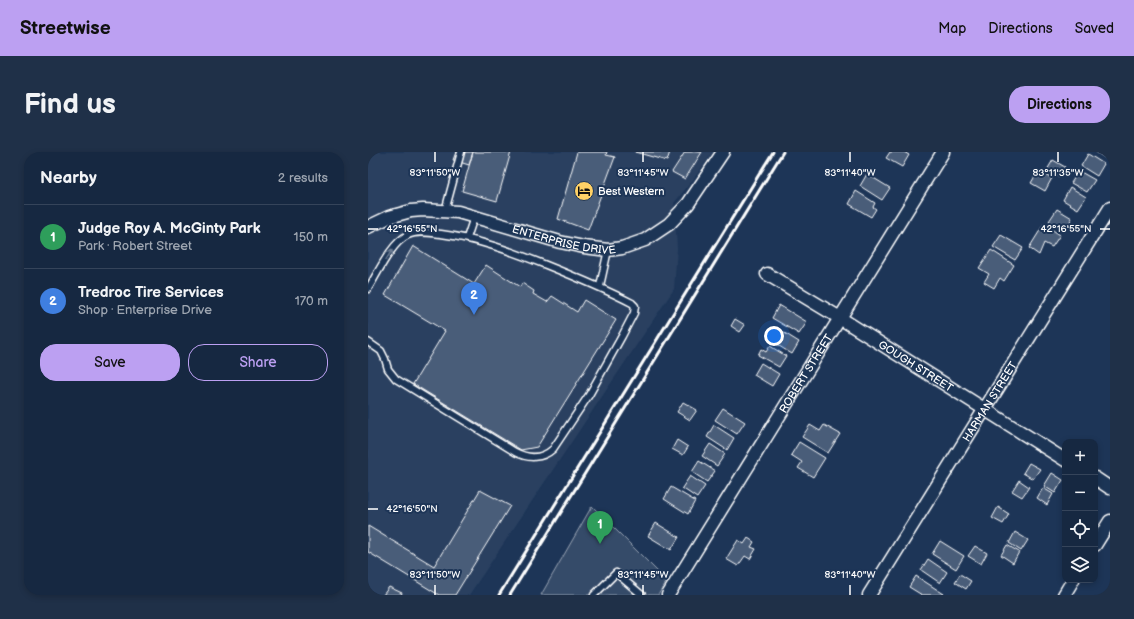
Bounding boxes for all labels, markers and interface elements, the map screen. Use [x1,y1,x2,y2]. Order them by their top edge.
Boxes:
text: Streetwise [20,17,111,40]
text: Map [938,20,966,37]
text: Directions [988,20,1053,37]
text: Saved [1075,20,1114,37]
button: Directions [1009,86,1110,123]
text: Find us [24,88,116,121]
text: 83°11'50"W [410,167,460,179]
text: 83°11'45"W [617,167,669,179]
text: 83°11'40"W [824,167,876,179]
text: 83°11'35"W [1032,167,1084,179]
text: Nearby [40,168,97,188]
text: 2 results [278,170,328,186]
hotel icon: Best Western [573,180,595,202]
place label: Best Western [598,185,665,198]
text: Judge Roy A. McGinty Park [78,219,261,238]
street label: ENTERPRISE DRIVE [511,222,617,257]
text: 42°16'55"N [386,223,438,235]
text: 42°16'55"N [1040,223,1092,235]
text: 1 [50,229,56,245]
text: 150 m [294,229,328,245]
text: Park · Robert Street [78,238,192,254]
one-way arrow [384,250,393,261]
pin: 2 [461,282,487,315]
text: Tredroc Tire Services [78,283,224,302]
text: 2 [49,293,57,309]
text: 170 m [295,293,328,309]
text: Shop · Enterprise Drive [78,302,212,318]
your location [764,326,784,346]
street label: ROBERT STREET [777,331,836,415]
street label: GOUGH STREET [876,338,956,395]
button: Save [40,344,180,381]
button: Share [188,344,328,381]
street label: HARMAN STREET [960,359,1020,444]
map controls [1062,439,1098,583]
button: + [1062,439,1098,475]
button: − [1062,475,1098,511]
text: 42°16'50"N [386,503,438,515]
pin: 1 [587,511,613,544]
button: locate [1062,511,1098,547]
button: layers [1062,547,1098,583]
text: 83°11'50"W [410,569,460,581]
text: 83°11'45"W [617,569,669,581]
text: 83°11'40"W [824,569,876,581]

